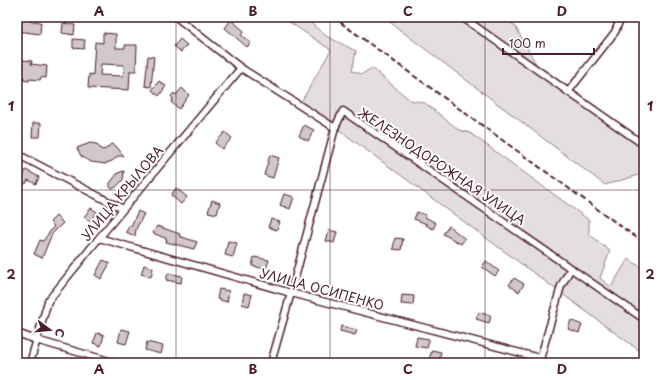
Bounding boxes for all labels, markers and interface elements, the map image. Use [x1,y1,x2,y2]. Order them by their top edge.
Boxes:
text: A [94,1,104,20]
text: B [249,1,258,20]
text: C [403,1,413,20]
text: D [557,1,567,20]
scale bar [503,30,594,56]
text: 100 m [509,34,546,52]
text: 1 [8,96,14,115]
text: 1 [647,96,653,115]
street label: ЖЕЛЕЗНОДОРОЖНАЯ УЛИЦА [355,102,530,229]
street label: УЛИЦА КРЫЛОВА [76,141,167,244]
street label: УЛИЦА ОСИПЕНКО [258,263,386,314]
text: 2 [6,264,16,283]
text: 2 [645,264,655,283]
north arrow [30,310,70,350]
text: С [51,327,69,339]
text: A [94,359,104,378]
text: B [249,359,258,378]
text: C [403,359,413,378]
text: D [557,359,567,378]

